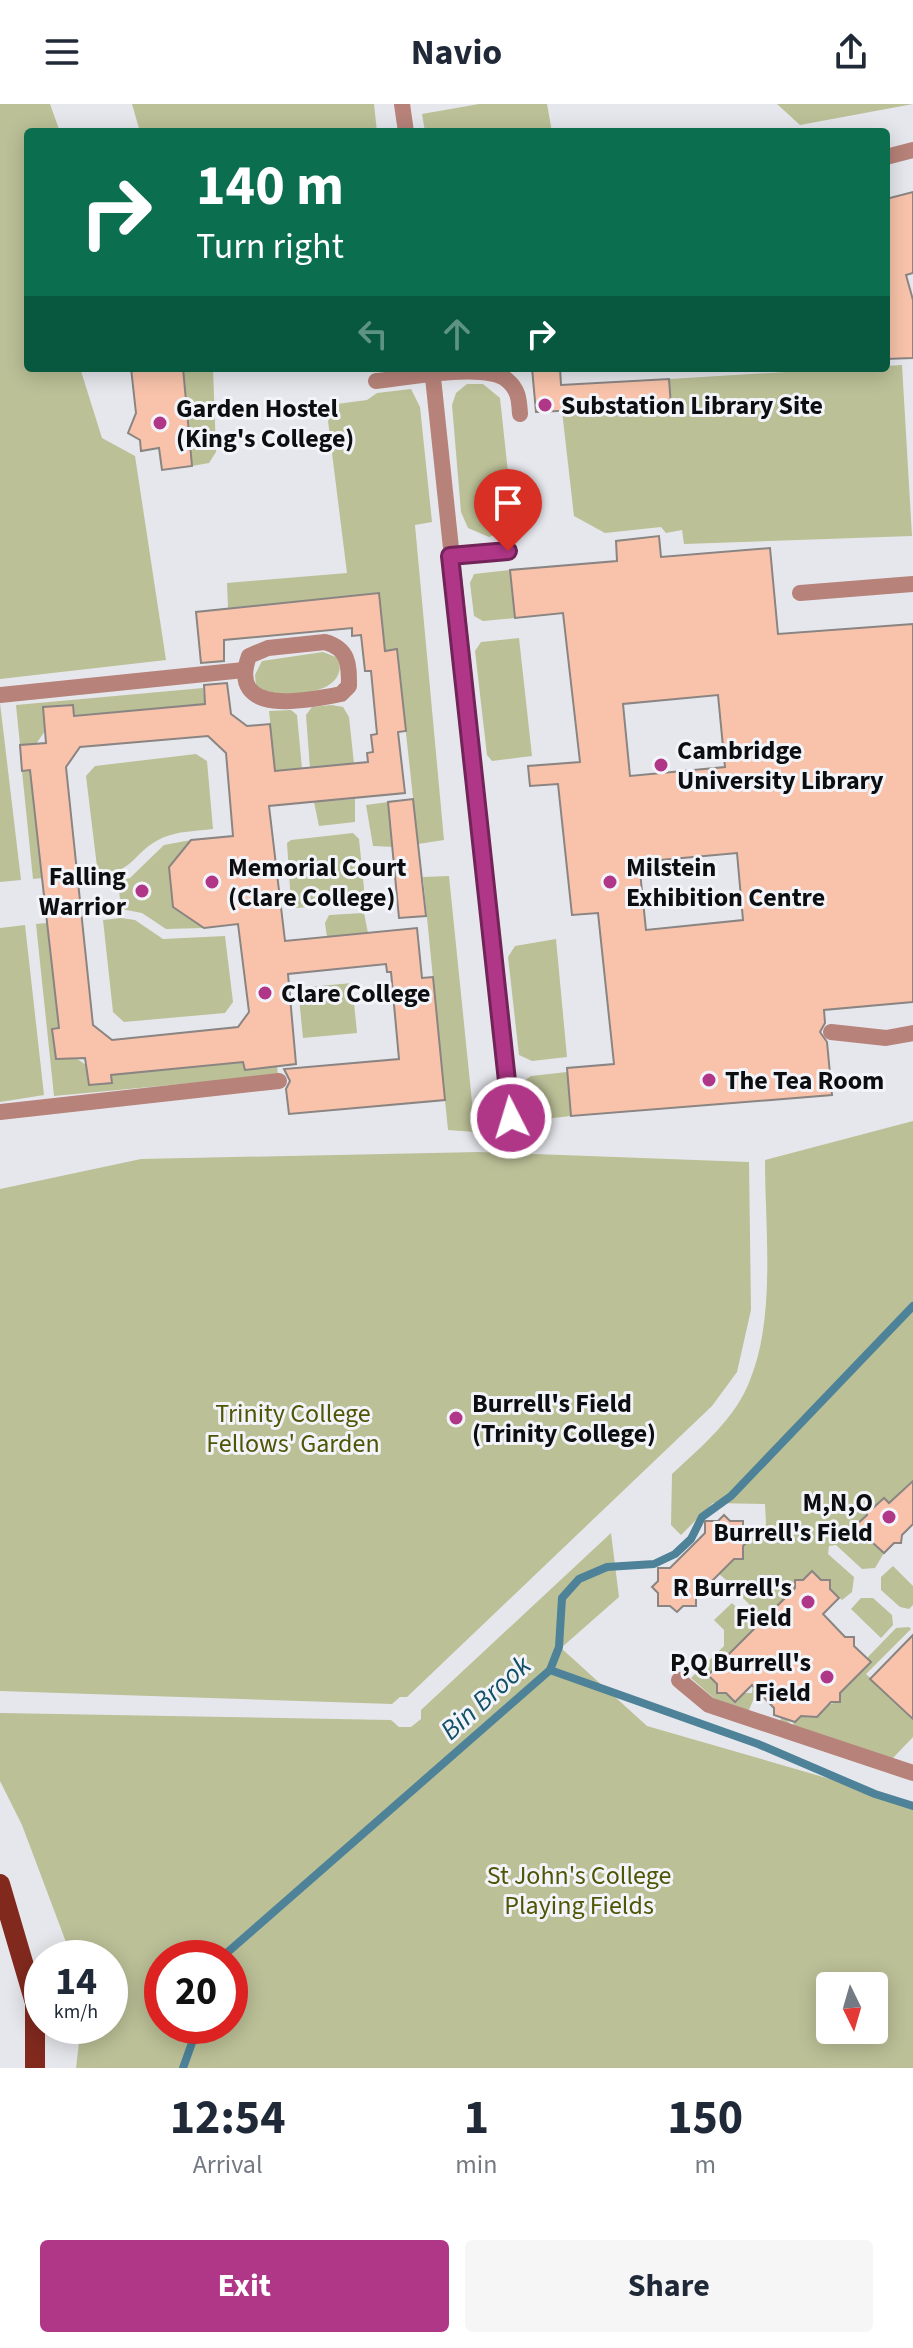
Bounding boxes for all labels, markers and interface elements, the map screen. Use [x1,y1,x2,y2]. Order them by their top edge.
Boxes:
text: Navio [411,27,502,78]
icon: menu [40,30,84,74]
icon: share [829,30,873,74]
text: 140 m [196,147,344,226]
icon: right [64,160,168,264]
text: Turn right [196,221,344,272]
icon: left [351,312,395,356]
icon: ahead [435,312,479,356]
icon: right [519,312,563,356]
place label: Substation Library Site [561,387,823,424]
place label: Garden Hostel (King's College) [176,390,354,457]
marker: Substation Library Site [536,396,554,414]
marker: Garden Hostel (King's College) [151,414,169,432]
pin [474,469,542,551]
icon: arrive [486,481,530,525]
place label: Cambridge University Library [677,732,884,799]
marker: Cambridge University Library [652,756,670,774]
place label: Memorial Court (Clare College) [228,849,407,916]
place label: Milstein Exhibition Centre [626,849,825,916]
place label: Falling Warrior [39,858,127,925]
marker: Memorial Court (Clare College) [203,873,221,891]
marker: Milstein Exhibition Centre [601,873,619,891]
marker: Falling Warrior [133,882,151,900]
place label: Clare College [281,975,431,1012]
marker: Clare College [256,984,274,1002]
place label: The Tea Room [725,1062,884,1099]
marker: The Tea Room [700,1071,718,1089]
position arrow [469,1076,553,1160]
place label: Burrell's Field (Trinity College) [472,1385,656,1452]
park label: Trinity College Fellows' Garden [206,1395,380,1462]
marker: Burrell's Field (Trinity College) [447,1409,465,1427]
place label: M,N,O Burrell's Field [713,1484,873,1551]
marker: M,N,O Burrell's Field [880,1508,898,1526]
place label: R Burrell's Field [673,1569,792,1636]
marker: R Burrell's Field [799,1593,817,1611]
place label: P,Q Burrell's Field [670,1644,811,1711]
water label: Bin Brook [431,1646,540,1749]
marker: P,Q Burrell's Field [818,1668,836,1686]
park label: St John's College Playing Fields [487,1857,671,1924]
speed limit sign: 20 [144,1940,248,2044]
text: 14 [55,1953,97,2010]
north arrow [816,1972,888,2044]
map controls [816,1972,888,2044]
text: km/h [54,1998,98,2026]
text: 12:54 [170,2084,286,2152]
text: 1 [464,2084,489,2152]
text: 150 [667,2084,743,2152]
text: Arrival [193,2146,263,2183]
text: min [455,2146,497,2183]
text: m [694,2146,716,2183]
button: Exit [40,2240,449,2332]
button: Share [465,2240,873,2332]

